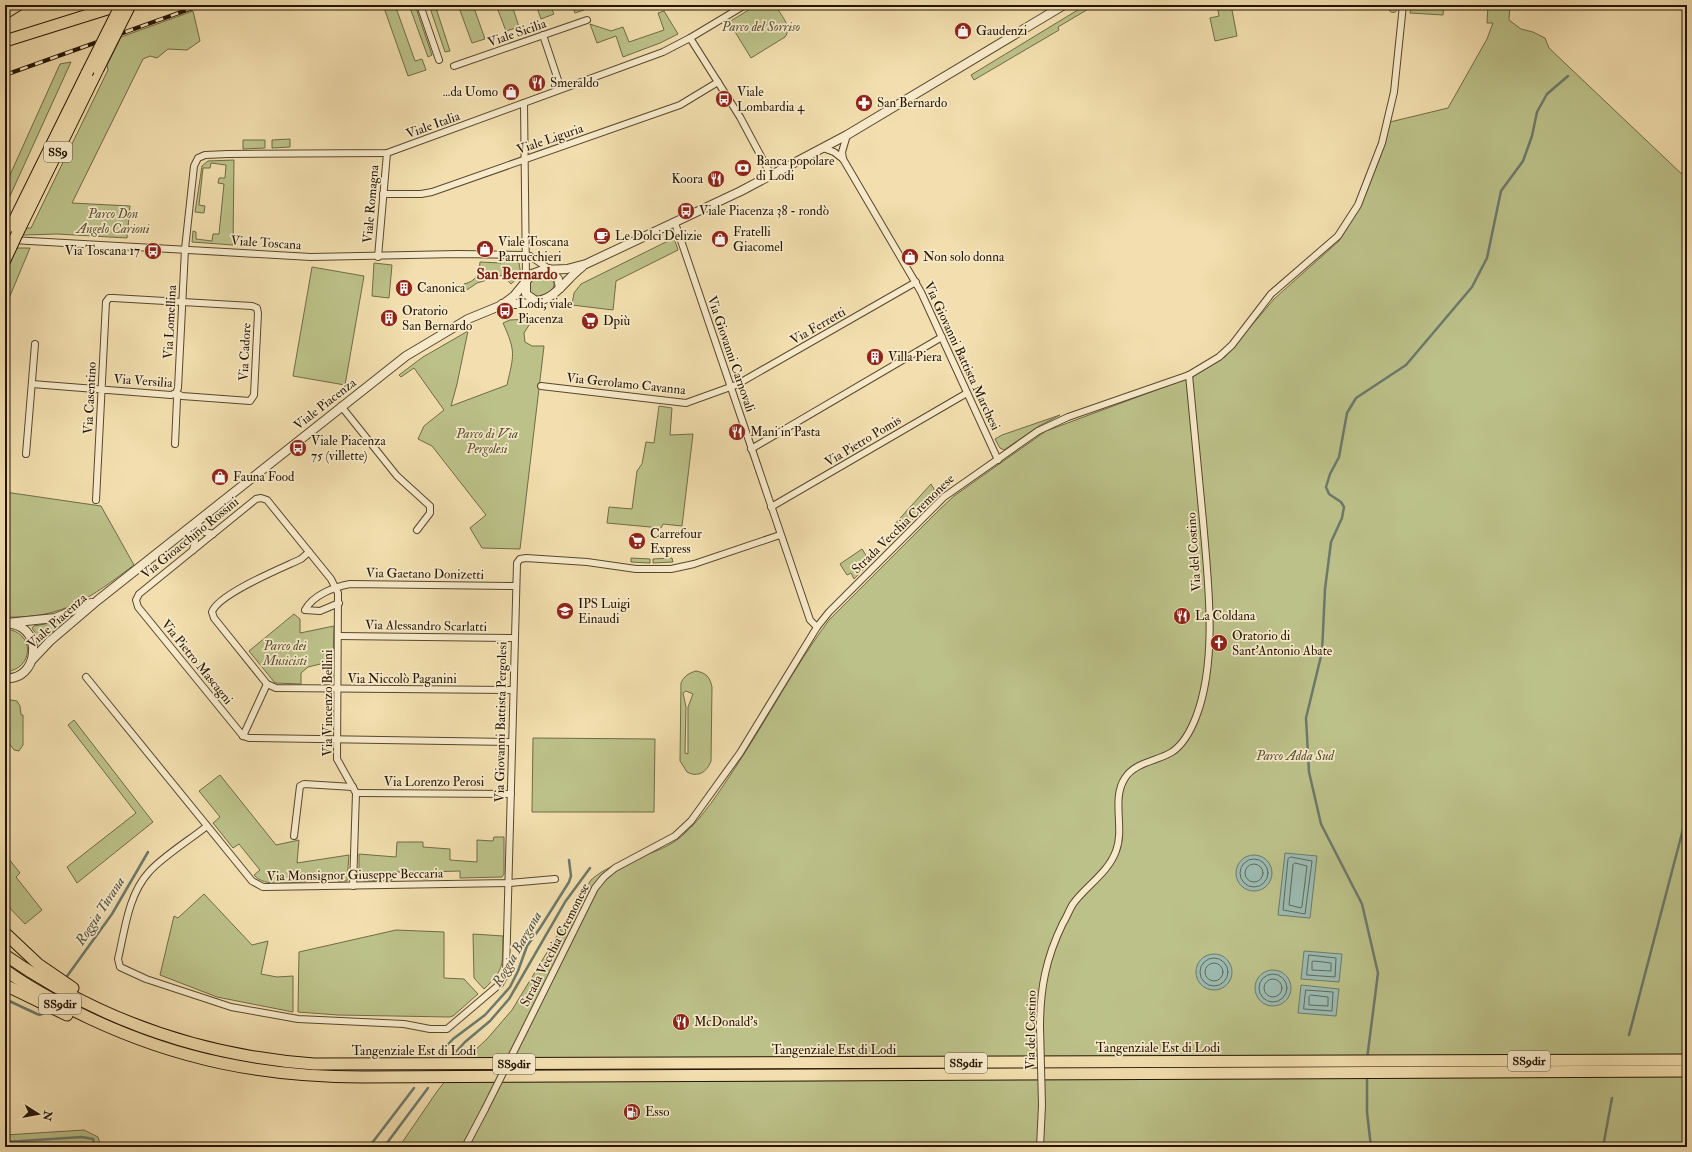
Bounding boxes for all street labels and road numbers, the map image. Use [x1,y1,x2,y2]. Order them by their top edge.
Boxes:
street label: Viale Sicilia [486,15,549,50]
street label: Viale Italia [404,108,463,142]
street label: Viale Liguria [515,120,586,158]
road number: SS9 [44,142,72,162]
street label: Viale Romagna [360,163,382,244]
street label: Viale Toscana [230,233,302,253]
street label: Via Giovanni Battista Marchesi [920,279,1004,433]
street label: Via Lomellina [160,284,180,359]
street label: Via Giovanni Carnovali [704,294,759,415]
street label: Via Ferretti [788,304,849,348]
street label: Via Cadore [235,322,255,382]
street label: Via Casentino [80,361,100,435]
street label: Via Gerolamo Cavanna [565,370,687,398]
street label: Via Versilia [113,371,174,391]
street label: Viale Piacenza [291,374,360,433]
street label: Via Pietro Pomis [822,412,905,470]
street label: Strada Vecchia Cremonese [848,470,958,577]
street label: Via Gioacchino Rossini [138,493,242,582]
street label: Via del Costino [1183,512,1205,592]
street label: Via Gaetano Donizetti [366,565,485,583]
street label: Viale Piacenza [24,590,91,652]
street label: Via Pietro Mascagni [158,616,236,708]
street label: Via Alessandro Scarlatti [365,617,488,635]
street label: Via Giovanni Battista Pergolesi [492,641,510,803]
street label: Via Vincenzo Bellini [320,649,336,756]
street label: Via Niccolò Paganini [347,671,457,687]
street label: Via Lorenzo Perosi [384,774,485,790]
street label: Via Monsignor Giuseppe Beccaria [267,865,444,886]
street label: Strada Vecchia Cremonese [517,880,593,1009]
street label: Via del Costino [1022,990,1040,1070]
road number: SS9dir [39,994,81,1014]
street label: Tangenziale Est di Lodi [1096,1040,1221,1056]
street label: Tangenziale Est di Lodi [772,1042,897,1058]
street label: Tangenziale Est di Lodi [352,1043,477,1059]
road number: SS9dir [1508,1051,1550,1071]
road number: SS9dir [945,1053,987,1073]
road number: SS9dir [493,1054,535,1074]

